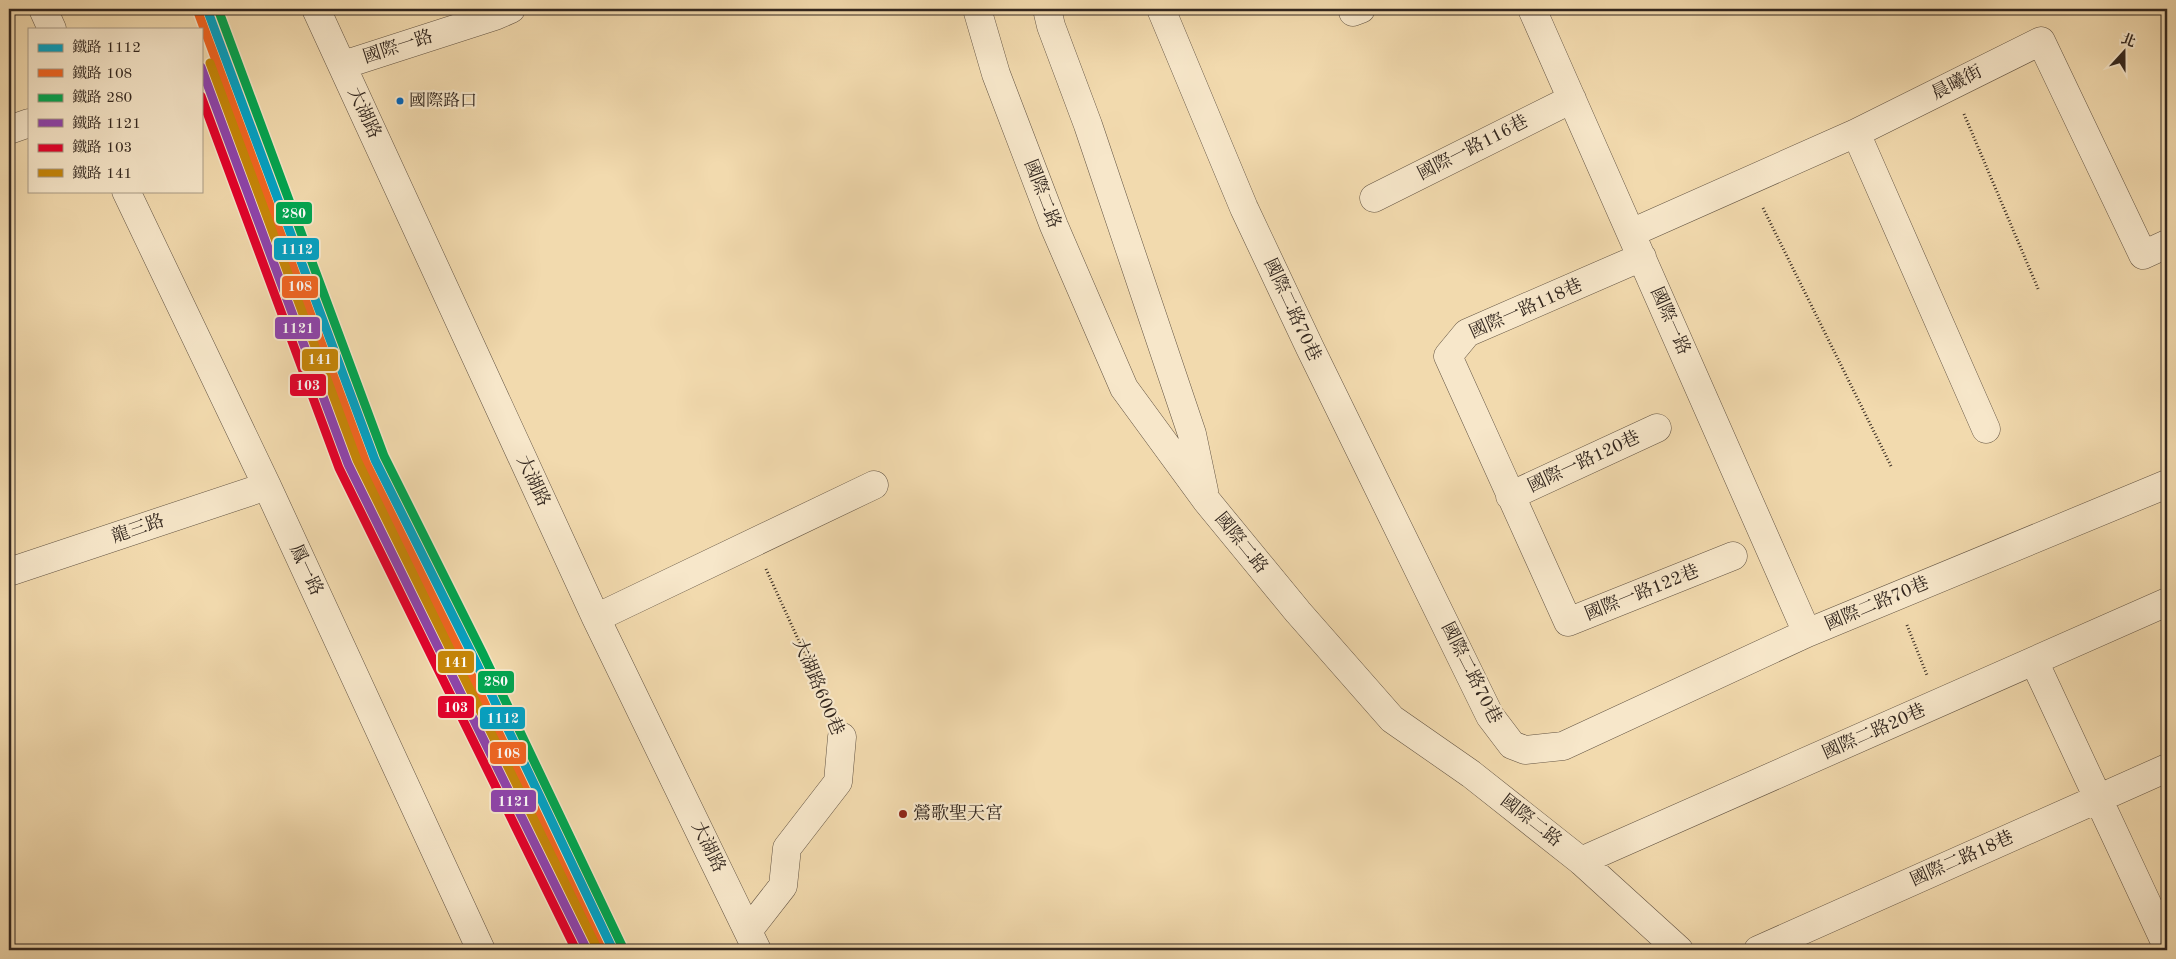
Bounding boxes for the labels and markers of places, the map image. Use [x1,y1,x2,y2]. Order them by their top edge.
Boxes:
place label: 國際路口 [409,91,477,110]
marker: 國際路口 [395,96,405,106]
place label: 鶯歌聖天宮 [913,803,1003,823]
marker: 鶯歌聖天宮 [897,808,909,820]

